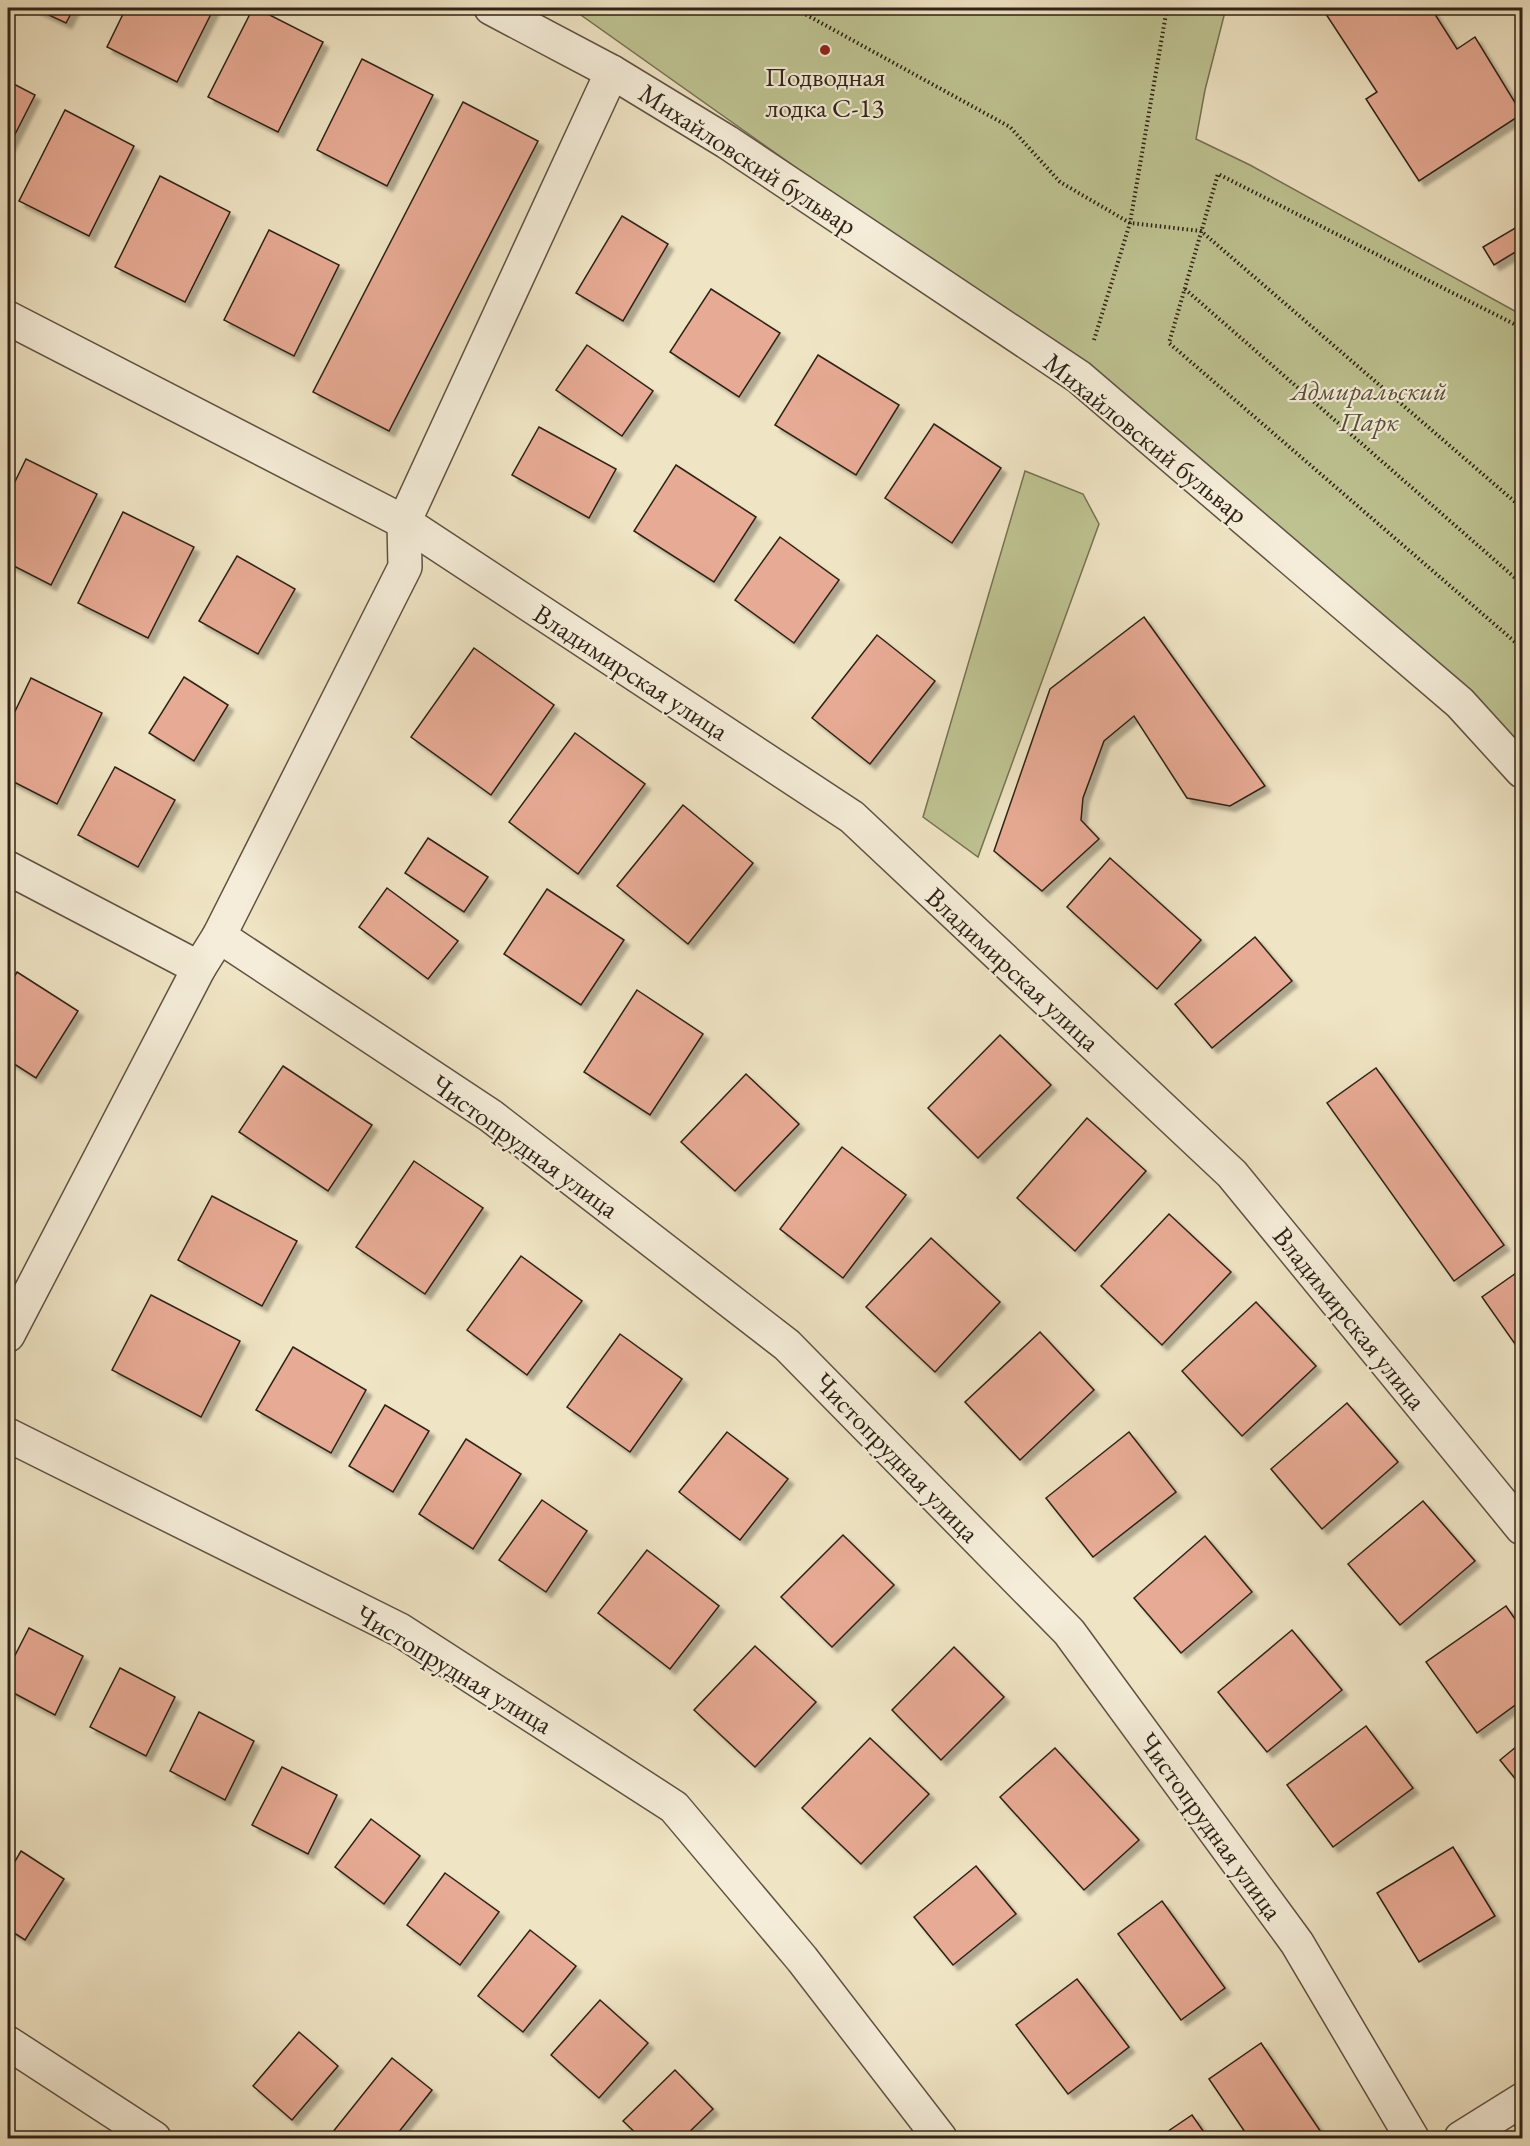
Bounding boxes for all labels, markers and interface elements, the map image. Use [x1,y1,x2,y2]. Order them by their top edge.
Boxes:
marker: Подводная лодка С-13 [818,43,832,57]
place label: Подводная лодка С-13 [765,59,885,125]
street label: Михайловский бульвар [632,75,864,243]
street label: Михайловский бульвар [1037,345,1255,531]
park label: Адмиральский Парк [1289,373,1447,439]
street label: Владимирская улица [527,596,735,748]
street label: Владимирская улица [919,879,1108,1059]
street label: Чистопрудная улица [424,1066,626,1226]
street label: Владимирская улица [1265,1219,1435,1417]
street label: Чистопрудная улица [807,1364,987,1550]
street label: Чистопрудная улица [349,1596,559,1742]
street label: Чистопрудная улица [1131,1725,1291,1927]

